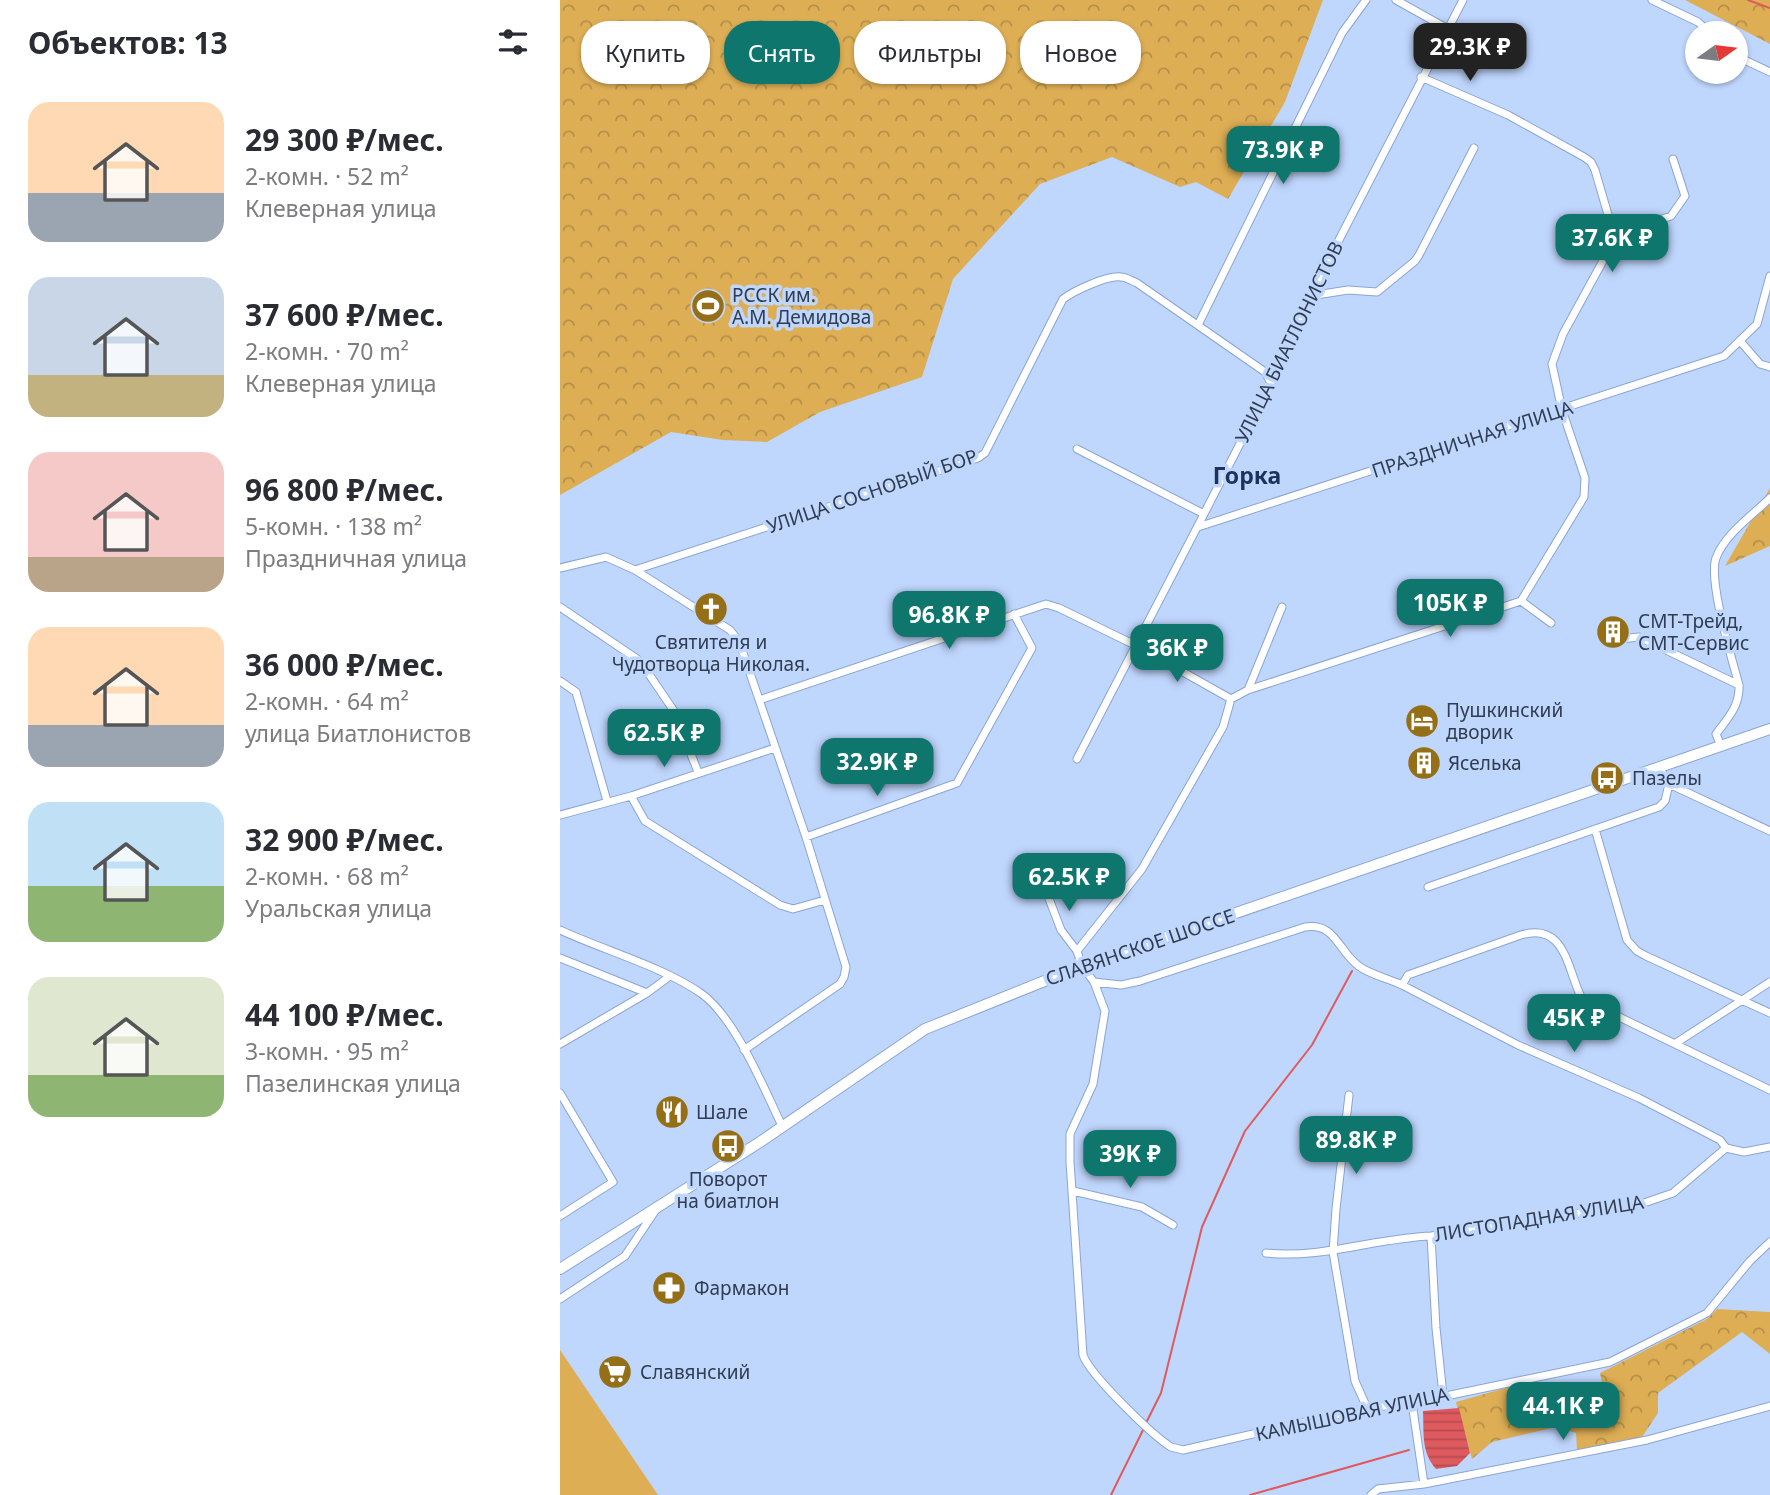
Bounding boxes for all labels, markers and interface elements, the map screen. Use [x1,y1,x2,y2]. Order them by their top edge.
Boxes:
chip: Купить [581,21,710,84]
chip: Снять [724,21,840,84]
chip: Фильтры [854,21,1006,84]
chip: Новое [1020,21,1141,84]
north arrow [1685,21,1748,84]
map controls [1685,21,1748,84]
text: Объектов: 13 [28,22,228,63]
icon: filters [494,23,532,61]
pin: 29.3K ₽ [1405,24,1535,83]
text: 29.3K ₽ [1430,30,1510,62]
text: 29 300 ₽/мес. [245,119,444,160]
pin: 73.9K ₽ [1218,127,1348,186]
icon: home [84,130,168,214]
text: 73.9K ₽ [1243,133,1323,165]
text: 2-комн. · 52 m² [245,160,409,192]
text: Клеверная улица [245,192,437,224]
pin: 37.6K ₽ [1547,215,1677,274]
text: 37.6K ₽ [1572,221,1652,253]
street label: УЛИЦА БИАТЛОНИСТОВ [1229,237,1349,447]
place label: РССК им. А.М. Демидова [732,282,871,330]
sports icon: РССК им. А.М. Демидова [689,287,727,325]
text: 37 600 ₽/мес. [245,294,444,335]
icon: home [84,305,168,389]
text: 2-комн. · 70 m² [245,335,409,367]
text: Клеверная улица [245,367,437,399]
street label: ПРАЗДНИЧНАЯ УЛИЦА [1368,394,1577,484]
street label: УЛИЦА СОСНОВЫЙ БОР [763,443,981,539]
district label: Горка [1213,459,1281,491]
text: 96 800 ₽/мес. [245,469,444,510]
icon: home [84,480,168,564]
text: 5-комн. · 138 m² [245,510,422,542]
text: Праздничная улица [245,542,467,574]
pin: 105K ₽ [1393,580,1507,639]
text: 105K ₽ [1413,586,1487,618]
church icon: Святителя и Чудотворца Николая. [692,590,730,628]
pin: 96.8K ₽ [884,592,1014,651]
text: 96.8K ₽ [909,598,989,630]
place label: СМТ-Трейд, СМТ-Сервис [1638,608,1749,656]
building icon: СМТ-Трейд, СМТ-Сервис [1594,613,1632,651]
pin: 36K ₽ [1128,624,1226,684]
place label: Святителя и Чудотворца Николая. [612,629,810,677]
text: 36K ₽ [1146,631,1208,663]
text: 36 000 ₽/мес. [245,644,444,685]
icon: home [84,655,168,739]
text: 2-комн. · 64 m² [245,685,409,717]
place label: Пушкинский дворик [1446,697,1563,745]
hotel icon: Пушкинский дворик [1403,702,1441,740]
pin: 62.5K ₽ [599,710,729,769]
text: 62.5K ₽ [624,716,704,748]
text: улица Биатлонистов [245,717,471,749]
pin: 32.9K ₽ [812,738,942,798]
building icon: Яселька [1405,744,1443,782]
text: 32.9K ₽ [837,745,917,777]
place label: Яселька [1448,750,1522,776]
bus stop icon: Пазелы [1588,759,1626,797]
place label: Пазелы [1632,765,1702,791]
text: 32 900 ₽/мес. [245,819,444,860]
icon: home [84,830,168,914]
pin: 62.5K ₽ [1004,853,1134,913]
text: 2-комн. · 68 m² [245,860,409,892]
text: 62.5K ₽ [1029,860,1109,892]
text: Уральская улица [245,892,432,924]
street label: СЛАВЯНСКОЕ ШОССЕ [1042,902,1238,992]
text: 44 100 ₽/мес. [245,994,444,1035]
pin: 45K ₽ [1525,995,1623,1054]
text: 45K ₽ [1543,1001,1605,1033]
icon: home [84,1005,168,1089]
text: 3-комн. · 95 m² [245,1035,409,1067]
text: Пазелинская улица [245,1067,461,1099]
restaurant icon: Шале [653,1093,691,1131]
place label: Шале [696,1099,748,1125]
pin: 89.8K ₽ [1291,1116,1421,1176]
text: 89.8K ₽ [1316,1123,1396,1155]
bus stop icon: Поворот на биатлон [709,1127,747,1165]
pin: 39K ₽ [1081,1130,1179,1190]
text: 39K ₽ [1099,1137,1161,1169]
place label: Поворот на биатлон [676,1166,780,1214]
street label: ЛИСТОПАДНАЯ УЛИЦА [1433,1188,1646,1247]
pharmacy icon: Фармакон [650,1269,688,1307]
place label: Фармакон [694,1275,789,1301]
supermarket icon: Славянский [596,1353,634,1391]
place label: Славянский [640,1359,750,1385]
street label: КАМЫШОВАЯ УЛИЦА [1253,1381,1452,1447]
pin: 44.1K ₽ [1498,1382,1628,1442]
text: 44.1K ₽ [1523,1389,1603,1421]

